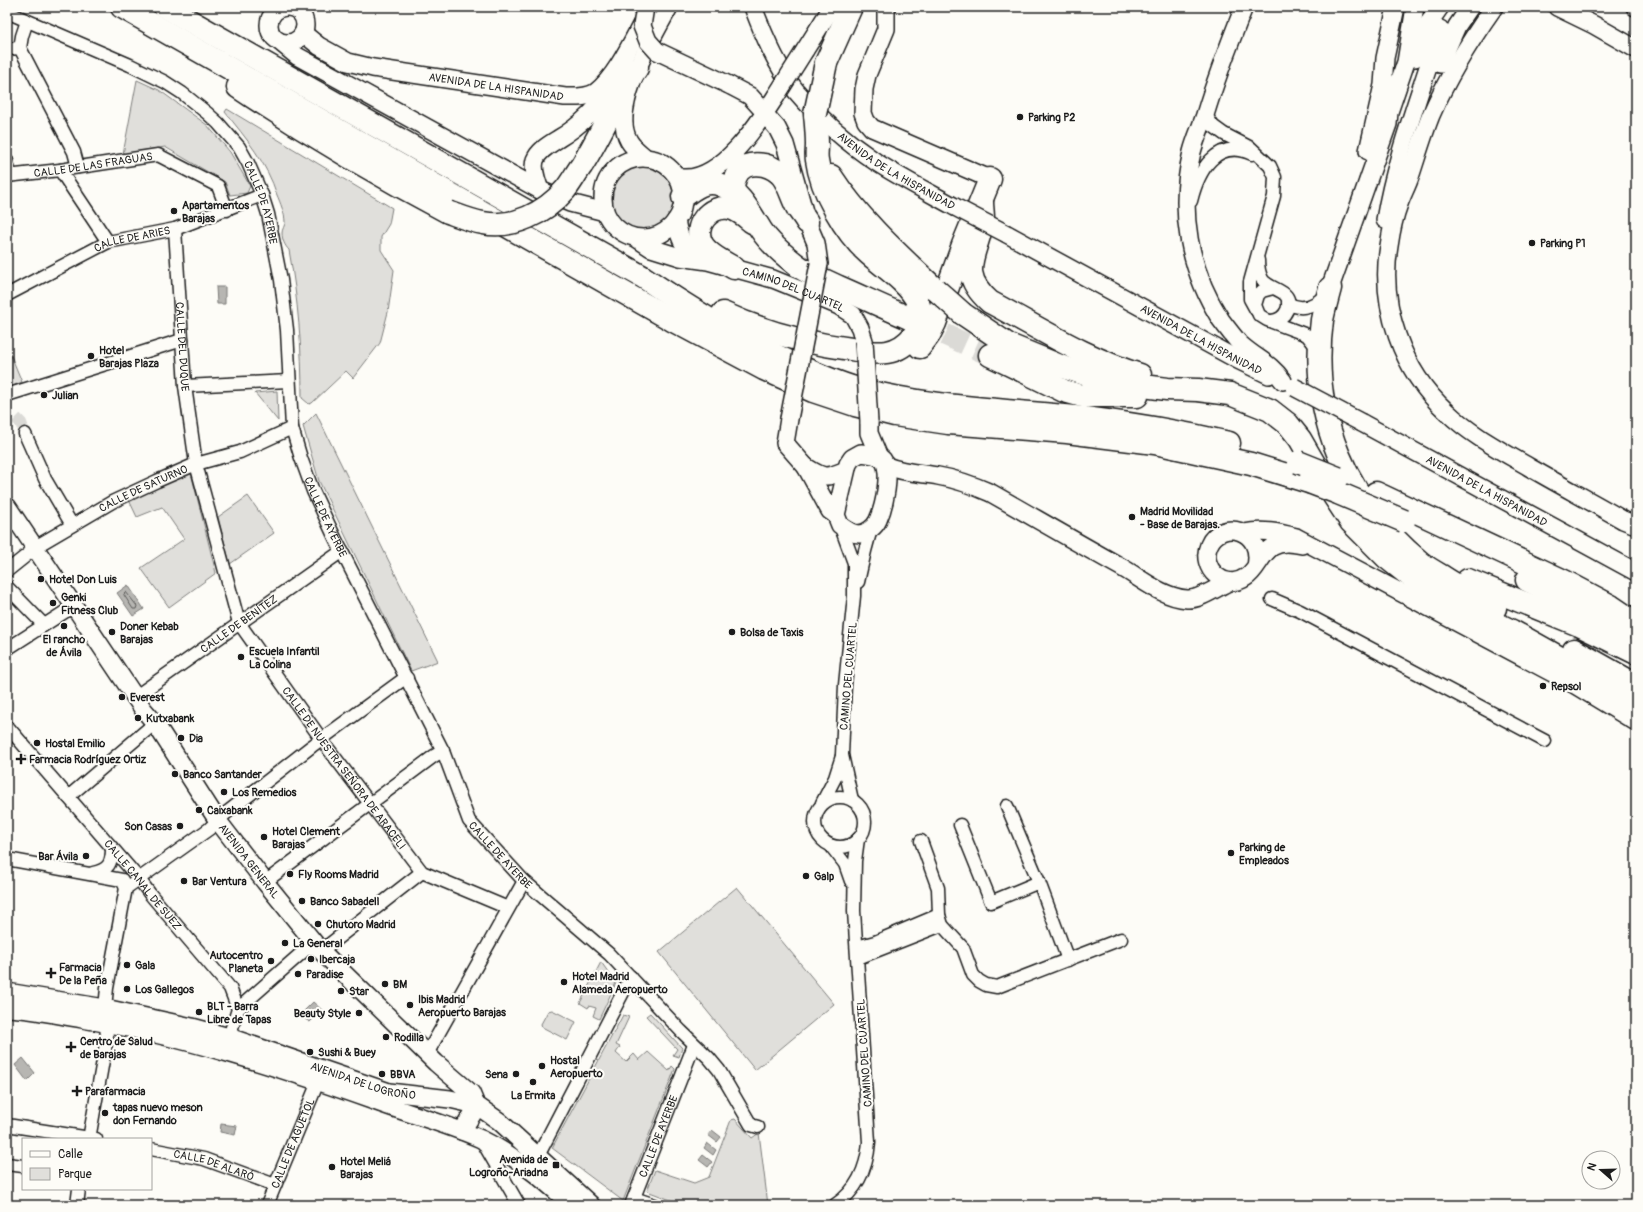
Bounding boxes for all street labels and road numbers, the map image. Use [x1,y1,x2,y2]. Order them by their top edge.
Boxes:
street label: AVENIDA DE LA HISPANIDAD [428,71,564,104]
street label: AVENIDA DE LA HISPANIDAD [835,130,957,213]
street label: CALLE DE LAS FRAGUAS [33,150,154,180]
street label: CALLE DE AYERBE [241,159,280,246]
street label: CALLE DE ARIES [92,224,171,255]
street label: CAMINO DEL CUARTEL [741,265,847,315]
street label: CALLE DEL DUQUE [173,302,192,393]
street label: AVENIDA DE LA HISPANIDAD [1138,302,1264,378]
street label: AVENIDA DE LA HISPANIDAD [1424,453,1549,530]
street label: CALLE DE SATURNO [97,462,190,515]
street label: CALLE DE AYERBE [301,475,350,560]
street label: CALLE DE BENÍTEZ [198,592,281,656]
street label: CAMINO DEL CUARTEL [837,621,860,731]
street label: CALLE DE NUESTRA SEÑORA DE ARACELI [279,684,408,852]
street label: CALLE DE AYERBE [466,819,535,892]
street label: AVENIDA GENERAL [216,821,282,901]
street label: CALLE CANAL DE SUEZ [101,837,184,933]
street label: CAMINO DEL CUARTEL [854,998,875,1108]
street label: AVENIDA DE LOGROÑO [309,1060,416,1102]
street label: CALLE DE AYERBE [637,1093,681,1179]
street label: CALLE DE AGUETOL [269,1096,318,1190]
street label: CALLE DE ALARÓ [172,1147,256,1184]

